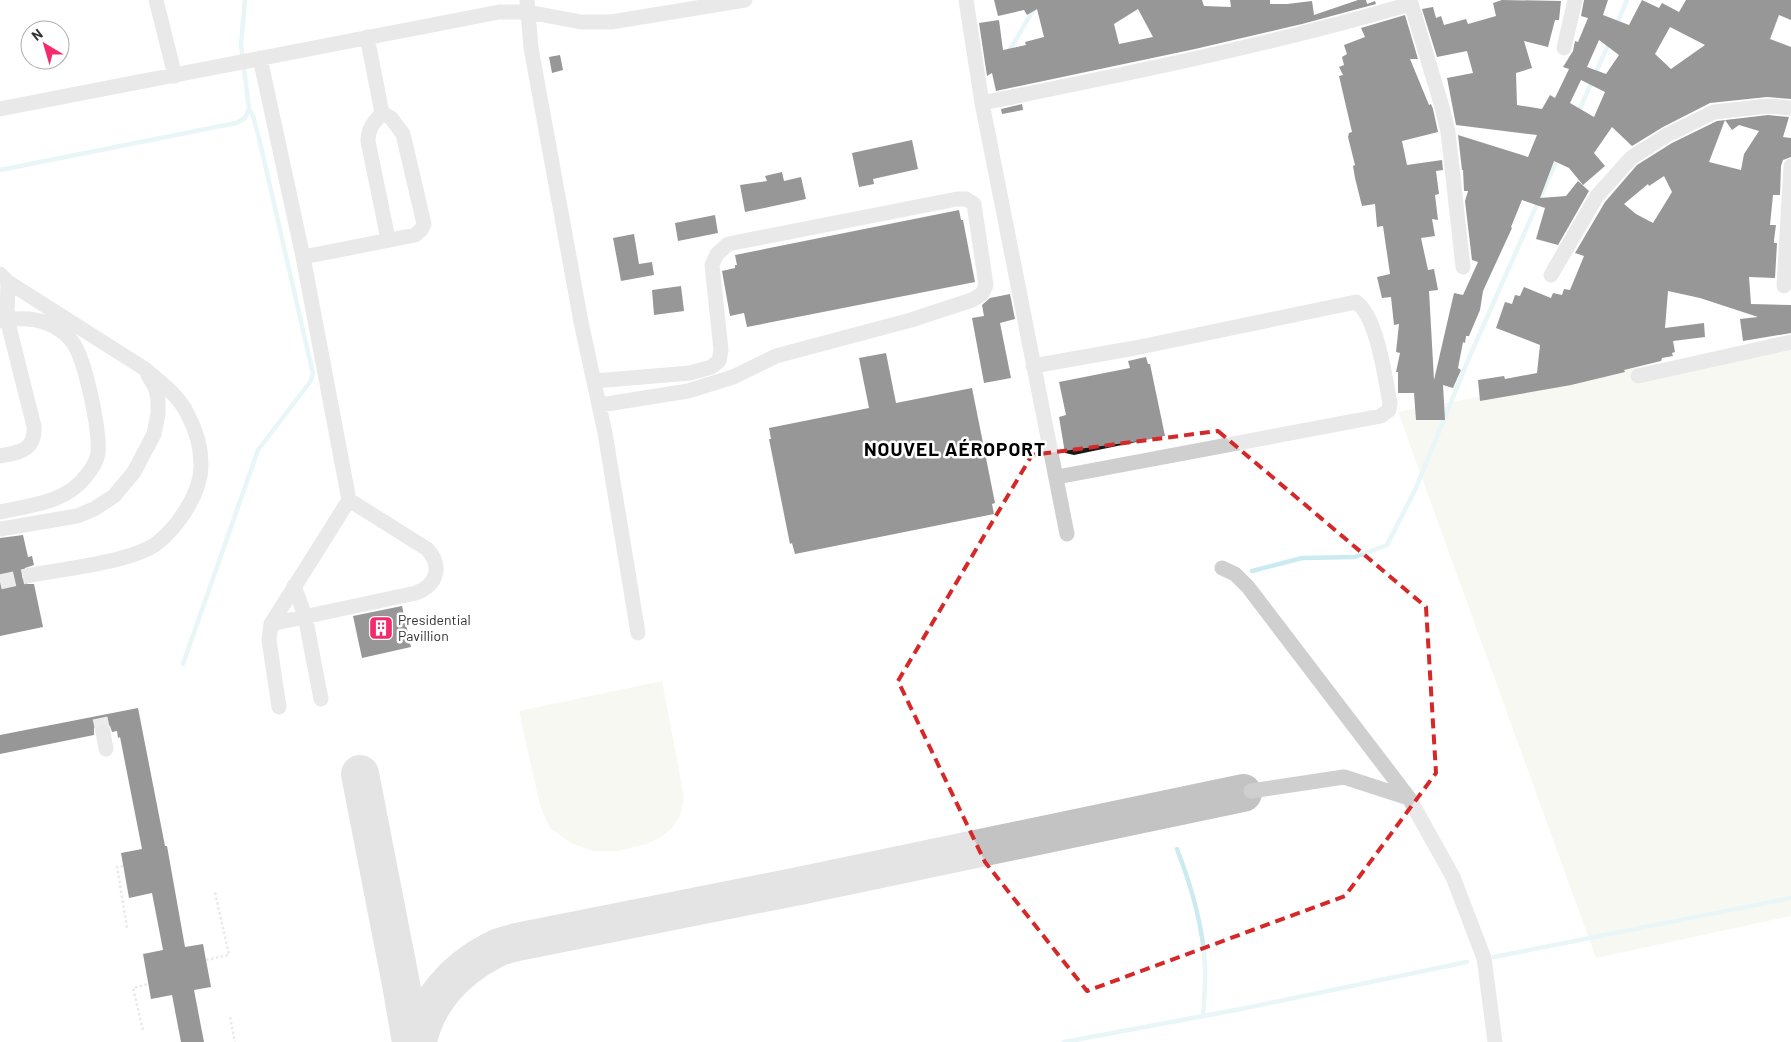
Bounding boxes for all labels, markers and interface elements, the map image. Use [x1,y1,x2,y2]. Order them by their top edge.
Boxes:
north arrow [20,20,70,70]
text: N [28,25,46,44]
district label: NOUVEL AÉROPORT [864,437,1046,460]
place label: Presidential Pavillion [398,611,471,644]
building icon: Presidential Pavillion [368,615,394,641]

